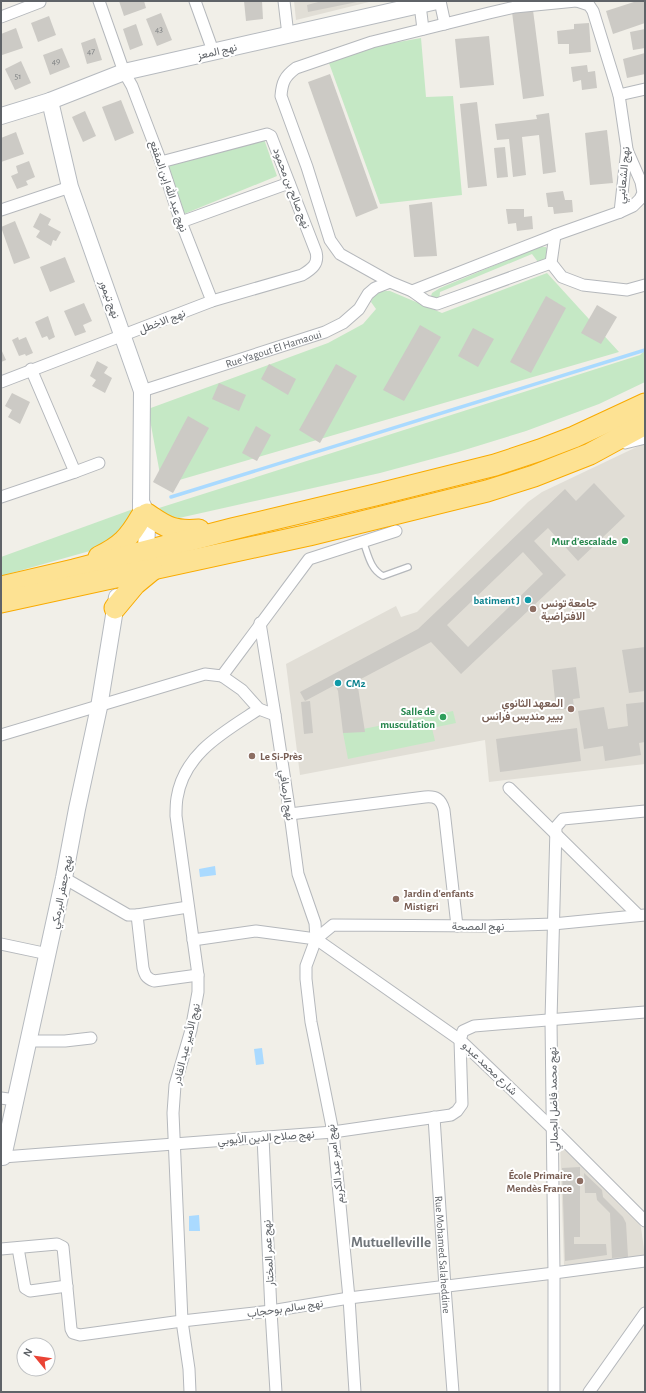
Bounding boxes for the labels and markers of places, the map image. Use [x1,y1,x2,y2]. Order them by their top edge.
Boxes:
place label: Mur d'escalade [552,536,617,547]
marker: Mur d'escalade [620,536,630,546]
place label: batiment J [473,595,520,606]
marker: batiment J [523,595,533,605]
place label: جامعة تونس الافتراضية [541,598,597,623]
marker: جامعة تونس الافتراضية [528,604,538,614]
marker: CM2 [333,678,343,688]
place label: CM2 [346,678,366,689]
place label: المعهد الثانوي بيير منديس فرانس [482,698,563,723]
marker: المعهد الثانوي بيير منديس فرانس [566,704,576,714]
place label: Salle de musculation [380,706,435,730]
marker: Salle de musculation [438,712,448,722]
marker: Le Si-Près [247,751,257,761]
place label: Le Si-Près [260,751,302,762]
place label: Jardin d'enfants Mistigri [404,888,474,912]
marker: Jardin d'enfants Mistigri [391,894,401,904]
place label: École Primaire Mendès France [507,1169,572,1194]
marker: École Primaire Mendès France [575,1176,585,1186]

